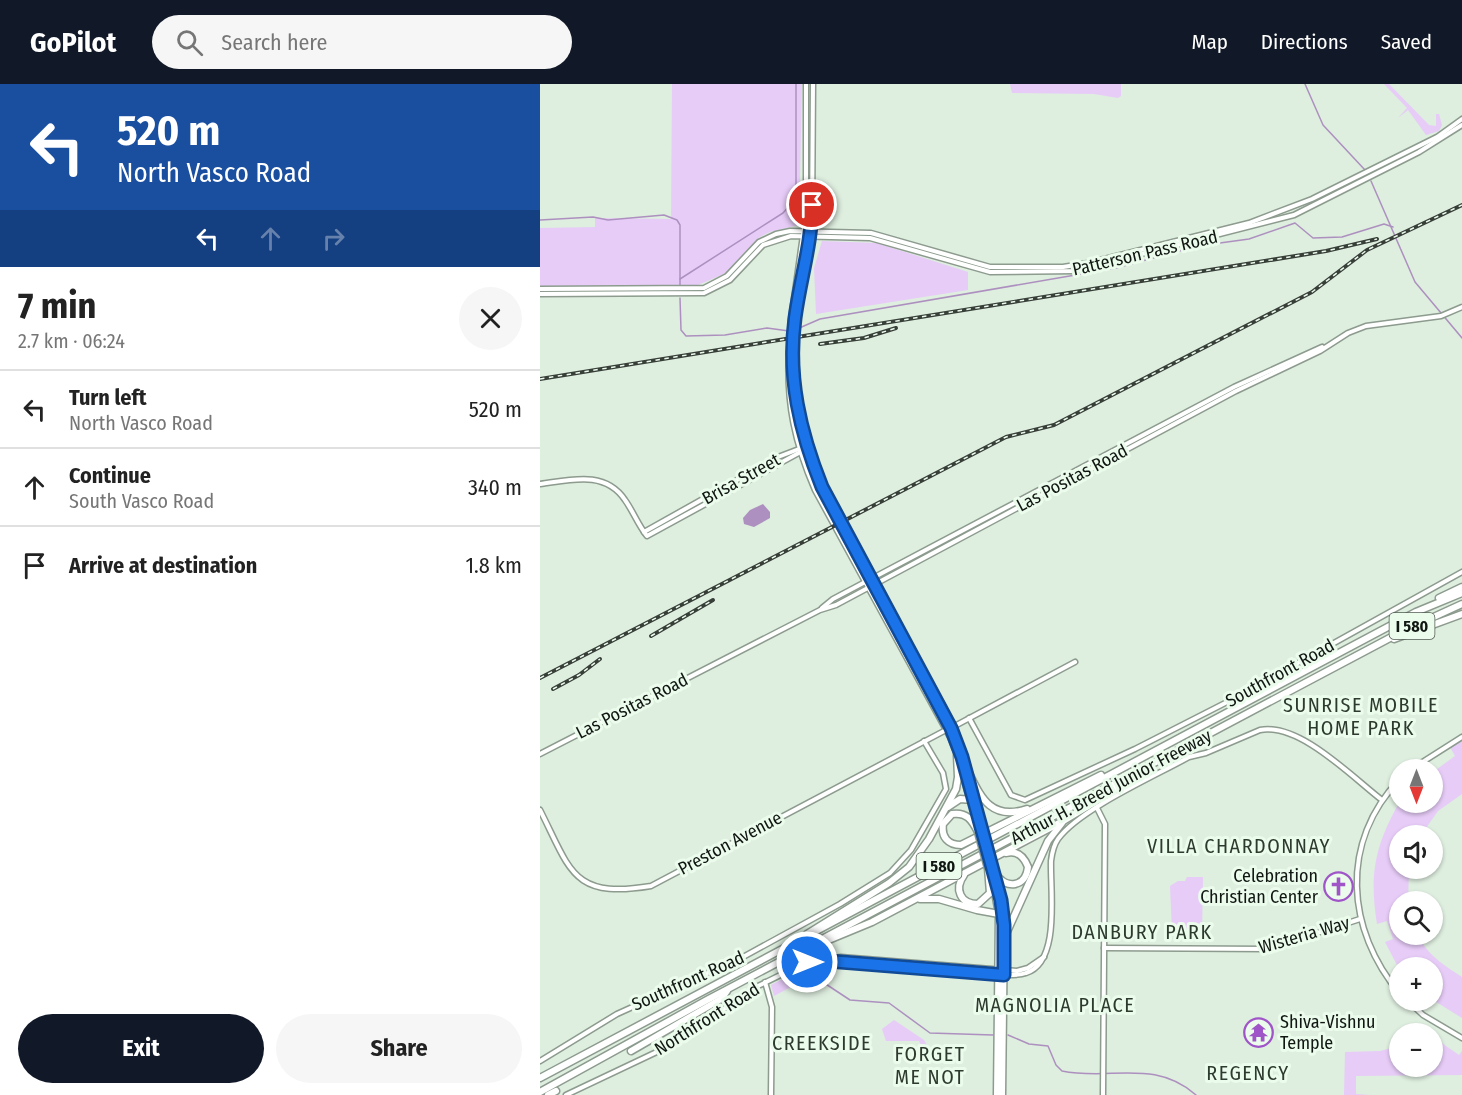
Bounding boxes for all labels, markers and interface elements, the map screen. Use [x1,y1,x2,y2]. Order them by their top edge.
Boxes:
search box [152,15,572,69]
text: GoPilot [30,26,116,59]
icon: search [173,26,206,59]
text: Search here [221,29,327,56]
text: Map [1191,29,1228,55]
text: Directions [1261,29,1348,55]
text: Saved [1381,29,1432,55]
text: 520 m [117,106,220,156]
icon: left [18,108,96,186]
text: North Vasco Road [117,157,311,189]
pin [786,179,837,230]
icon: arrive [795,188,828,221]
icon: left [191,222,224,255]
icon: ahead [254,222,287,255]
icon: right [317,222,350,255]
street label: Patterson Pass Road [1070,226,1220,280]
text: 7 min [18,284,96,328]
button: close [459,287,522,350]
text: 2.7 km · 06:24 [18,329,125,353]
text: Turn left [69,384,147,411]
icon: left [18,393,51,426]
text: 520 m [469,396,522,423]
text: North Vasco Road [69,411,213,435]
street label: Las Positas Road [1013,439,1131,517]
street label: Brisa Street [698,449,784,509]
text: Continue [69,462,151,489]
icon: ahead [18,471,51,504]
text: 340 m [468,474,522,501]
text: South Vasco Road [69,489,214,513]
icon: arrive [18,549,51,582]
text: Arrive at destination [69,552,257,579]
text: 1.8 km [465,552,522,579]
road number: I 580 [1390,613,1434,639]
street label: Southfront Road [1222,634,1338,712]
street label: Las Positas Road [572,668,692,744]
district label: SUNRISE MOBILE HOME PARK [1283,693,1439,740]
street label: Arthur H. Breed Junior Freeway [1007,725,1215,849]
north arrow [1389,759,1443,813]
map controls [1389,759,1443,1077]
street label: Preston Avenue [674,806,786,880]
button: sound [1389,825,1443,879]
district label: VILLA CHARDONNAY [1147,834,1331,858]
road number: I 580 [916,853,962,879]
place label: Celebration Christian Center [1200,865,1319,908]
church icon: Celebration Christian Center [1323,870,1355,902]
button: search [1389,891,1443,945]
street label: Wisteria Way [1256,912,1352,958]
district label: DANBURY PARK [1071,920,1213,944]
position arrow [775,930,839,994]
street label: Southfront Road [628,946,748,1016]
button: + [1389,957,1443,1011]
street label: Northfront Road [650,978,764,1060]
district label: MAGNOLIA PLACE [975,993,1135,1017]
place label: Shiva-Vishnu Temple [1280,1011,1375,1054]
button: Exit [18,1014,264,1083]
button: Share [276,1014,522,1083]
temple icon: Shiva-Vishnu Temple [1243,1016,1275,1048]
button: − [1389,1023,1443,1077]
district label: CREEKSIDE [772,1031,872,1055]
district label: FORGET ME NOT [895,1042,965,1089]
district label: REGENCY [1206,1061,1290,1085]

